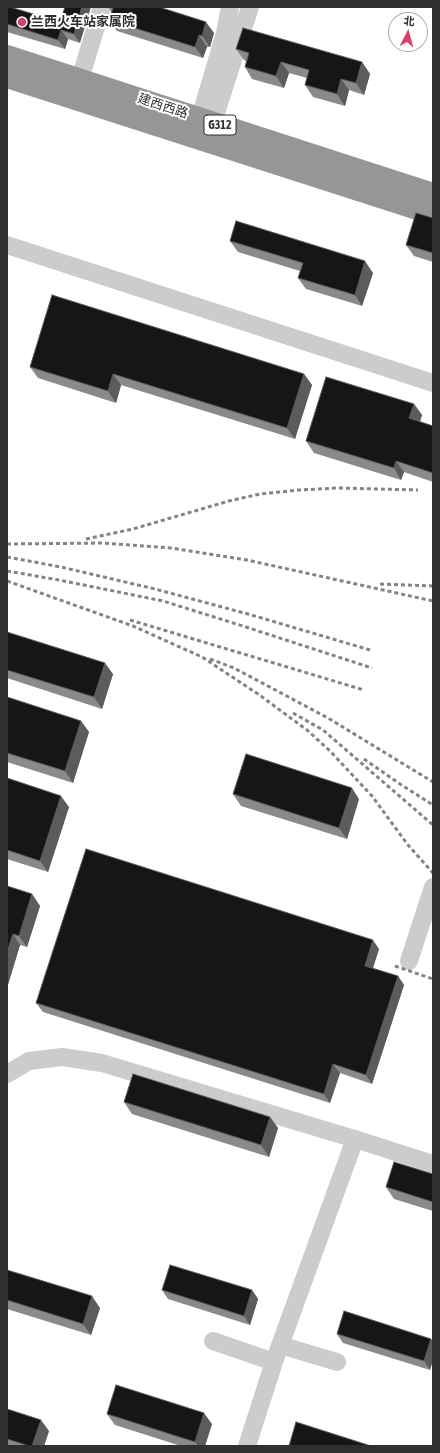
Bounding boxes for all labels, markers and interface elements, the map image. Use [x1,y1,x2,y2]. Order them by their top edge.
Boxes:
north arrow [388,12,428,52]
place label: 兰西火车站家属院 [31,14,135,30]
text: 北 [403,15,415,28]
marker: 兰西火车站家属院 [16,16,28,28]
street label: 建西西路 [136,91,190,121]
road number: G312 [204,115,236,135]

